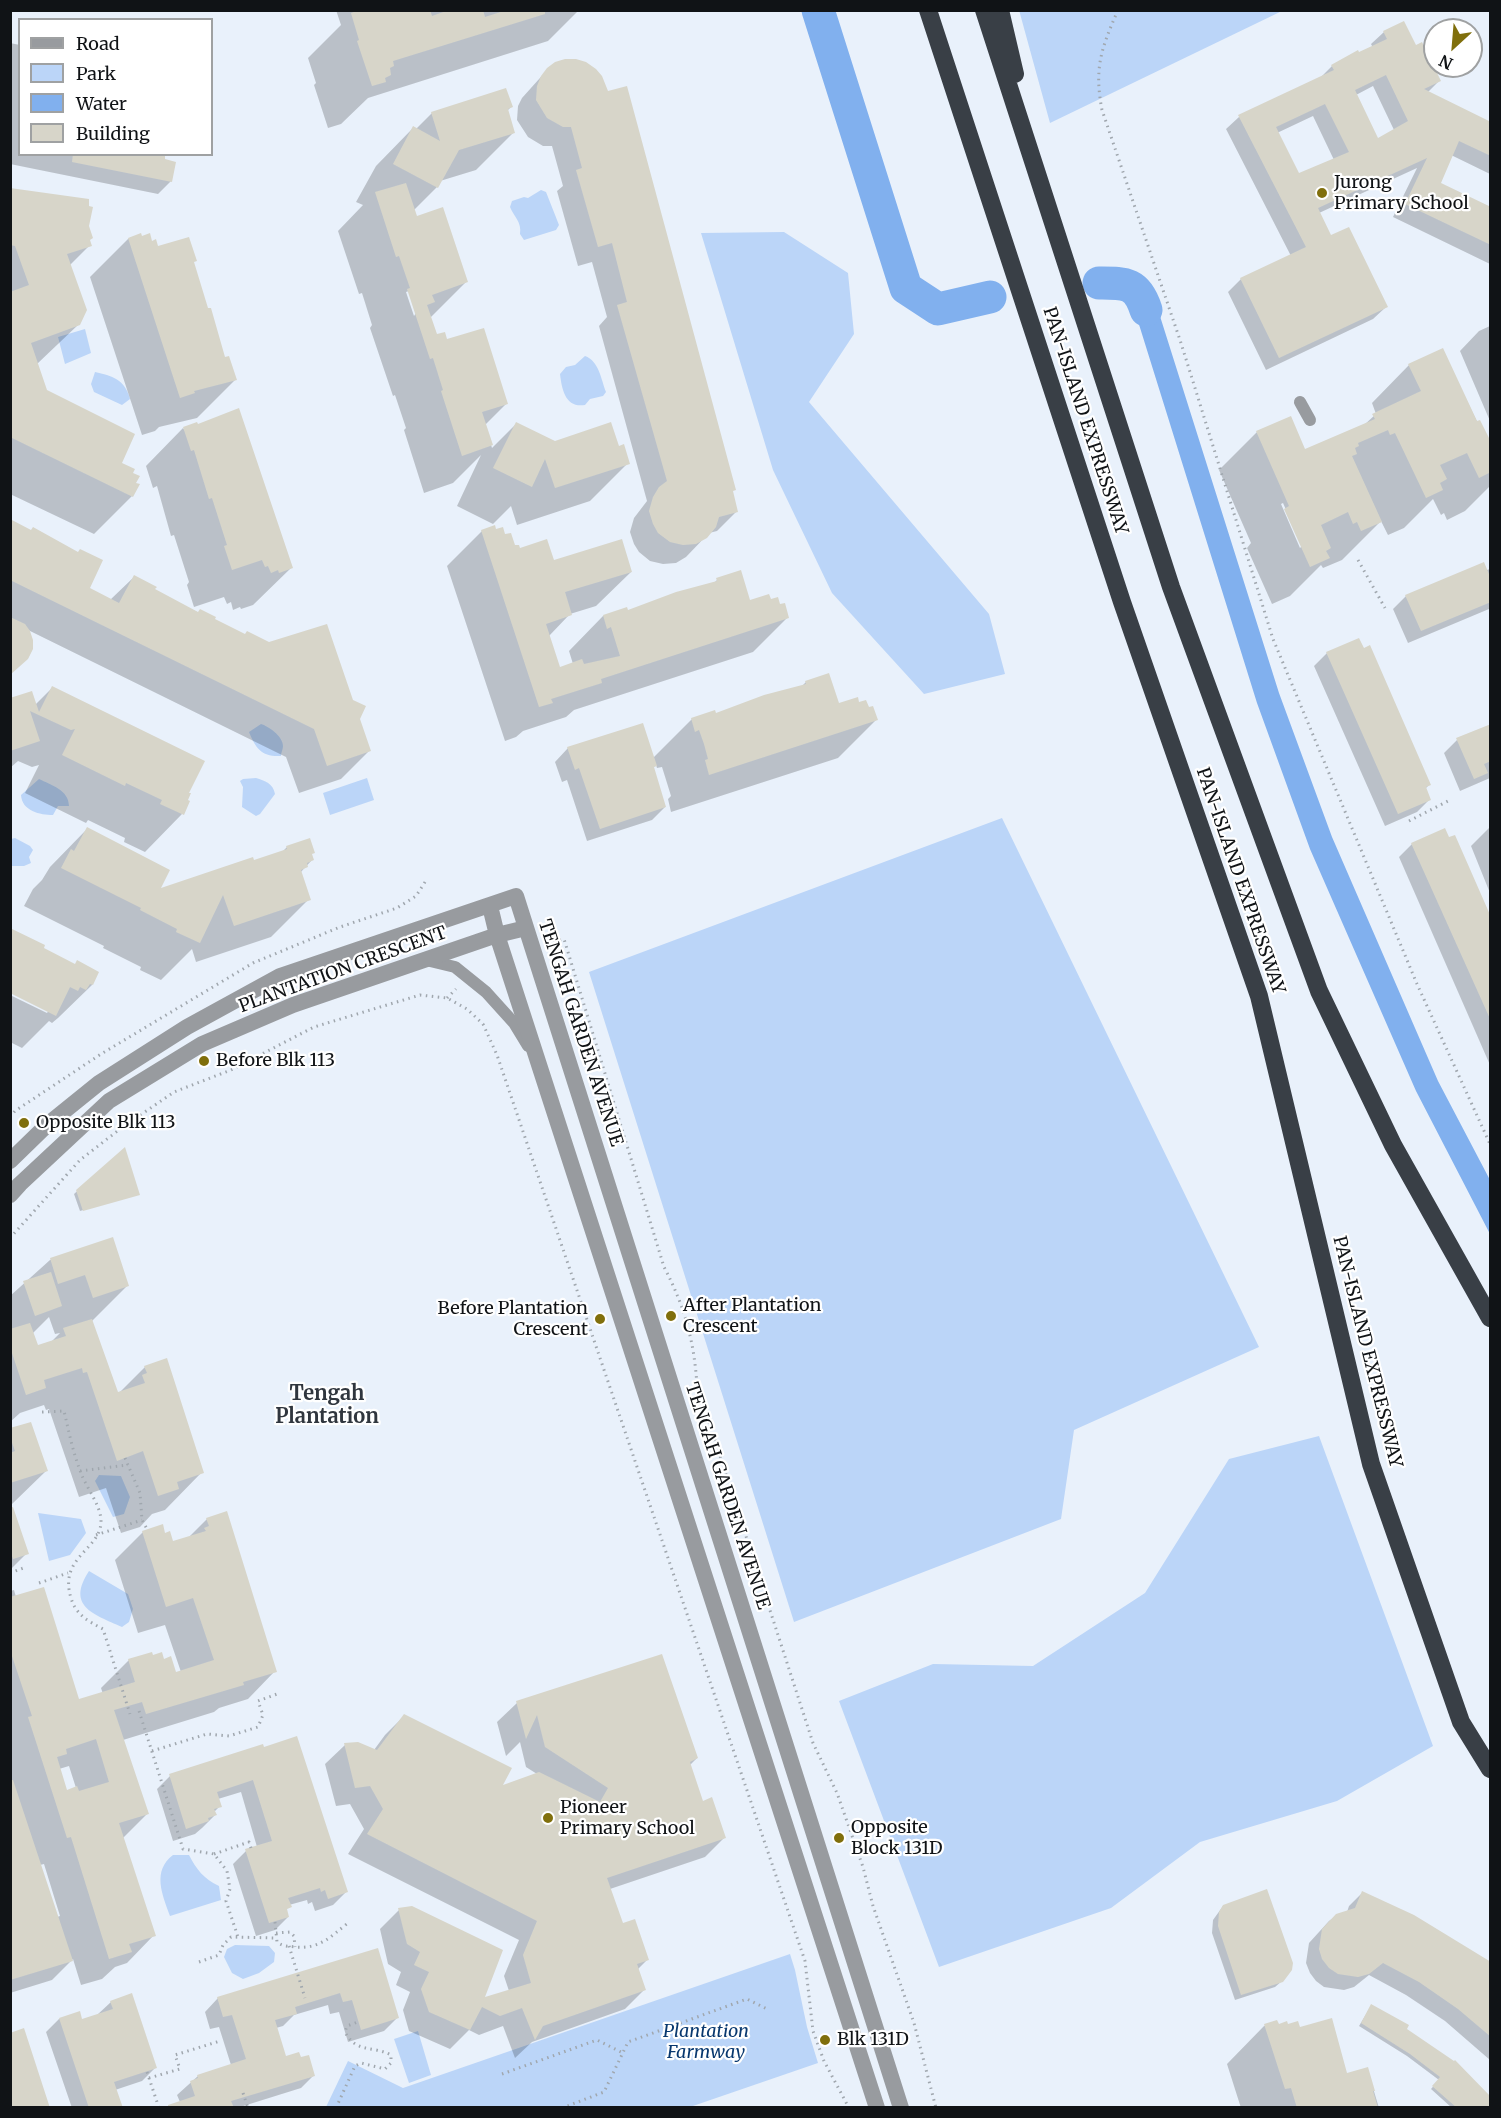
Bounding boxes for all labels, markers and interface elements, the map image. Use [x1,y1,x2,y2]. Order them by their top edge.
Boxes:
legend [18,18,213,156]
north arrow [1423,18,1483,78]
text: Road [76,32,120,55]
text: N [1436,51,1456,74]
text: Park [76,62,116,85]
text: Water [76,92,127,115]
text: Building [76,122,150,145]
place label: Jurong Primary School [1334,172,1469,214]
marker: Jurong Primary School [1315,186,1329,200]
street label: PAN-ISLAND EXPRESSWAY [1038,304,1132,538]
street label: PAN-ISLAND EXPRESSWAY [1191,765,1289,997]
street label: TENGAH GARDEN AVENUE [533,917,627,1149]
street label: PLANTATION CRESCENT [236,922,450,1018]
place label: Before Blk 113 [216,1050,335,1072]
marker: Before Blk 113 [197,1054,211,1068]
place label: Opposite Blk 113 [36,1112,176,1134]
marker: Opposite Blk 113 [17,1116,31,1130]
street label: PAN-ISLAND EXPRESSWAY [1328,1234,1406,1470]
place label: After Plantation Crescent [683,1295,821,1338]
place label: Before Plantation Crescent [438,1298,588,1340]
marker: After Plantation Crescent [664,1309,678,1323]
marker: Before Plantation Crescent [593,1312,607,1326]
street label: TENGAH GARDEN AVENUE [680,1380,774,1612]
district label: Tengah Plantation [275,1382,379,1429]
place label: Pioneer Primary School [560,1797,695,1840]
marker: Pioneer Primary School [541,1811,555,1825]
place label: Opposite Block 131D [851,1817,943,1860]
marker: Opposite Block 131D [832,1831,846,1845]
park label: Plantation Farmway [663,2021,749,2064]
place label: Blk 131D [837,2029,909,2051]
marker: Blk 131D [818,2033,832,2047]

